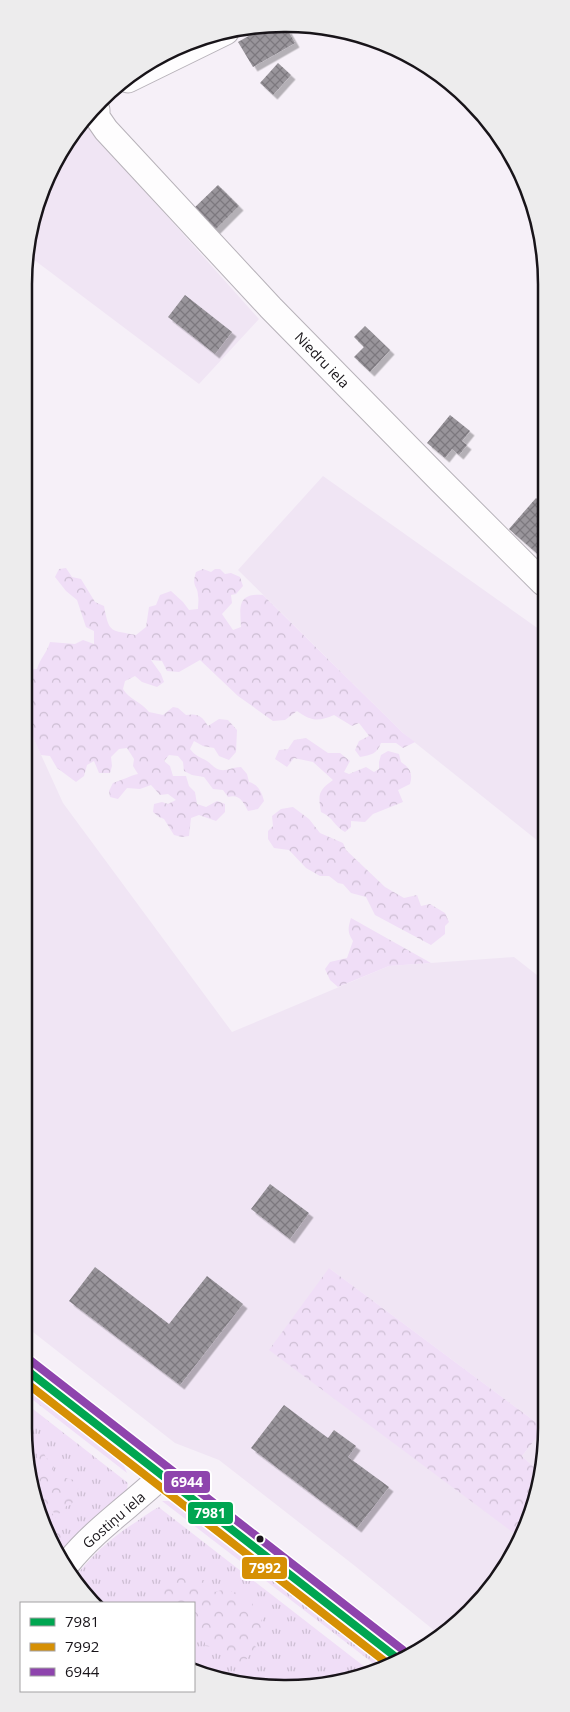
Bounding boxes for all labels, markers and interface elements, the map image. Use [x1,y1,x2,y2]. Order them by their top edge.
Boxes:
street label: Niedru iela [291,327,354,392]
line badge: 6944 [163,1470,211,1494]
text: 6944 [171,1472,203,1491]
street label: Gostiņu iela [78,1487,149,1552]
line badge: 7981 [187,1501,234,1525]
text: 7981 [194,1503,226,1522]
unlabelled marker [255,1534,265,1544]
line badge: 7992 [241,1556,288,1580]
text: 7992 [249,1558,281,1577]
legend [20,1602,195,1692]
text: 7981 [65,1611,99,1631]
text: 7992 [65,1636,99,1656]
text: 6944 [65,1661,100,1681]

